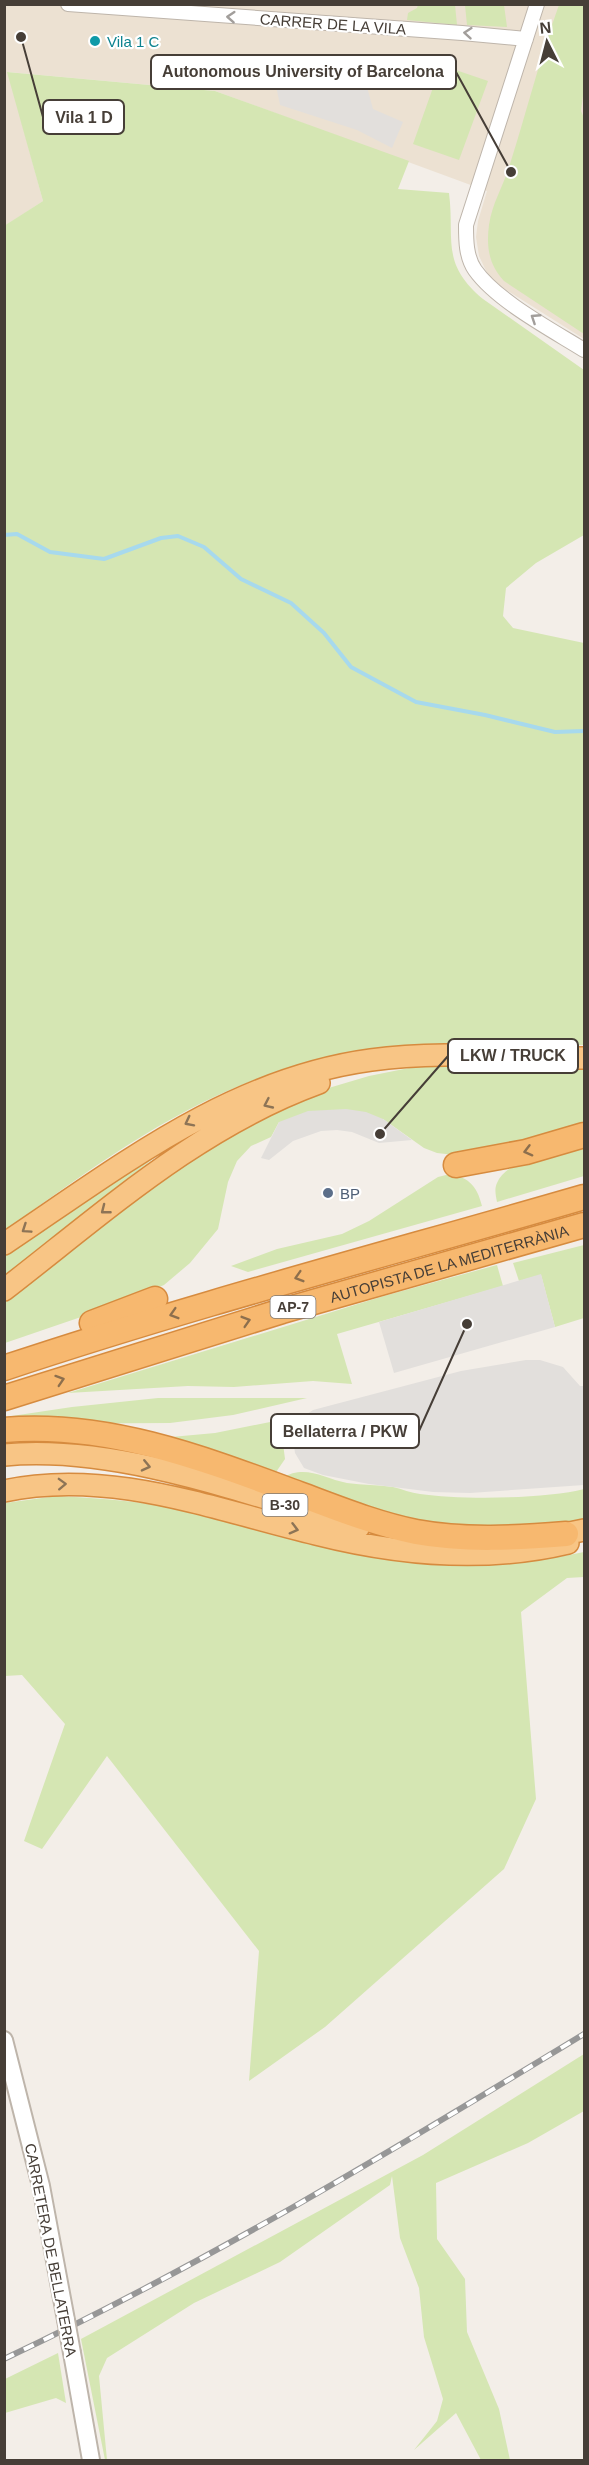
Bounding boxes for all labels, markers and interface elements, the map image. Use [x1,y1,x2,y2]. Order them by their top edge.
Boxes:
street label: CARRER DE LA VILA [259,10,407,38]
one-way arrow [227,11,236,24]
north arrow [517,12,577,72]
text: N [539,19,552,37]
one-way arrow [463,27,472,40]
place label: Vila 1 C [107,33,159,50]
marker: Vila 1 C [88,34,102,48]
callout: Autonomous University of Barcelona [151,55,456,89]
text: Autonomous University of Barcelona [162,63,444,80]
callout: Vila 1 D [43,100,124,134]
text: Vila 1 D [55,109,113,126]
one-way arrow [531,314,541,326]
callout: LKW / TRUCK [448,1039,578,1073]
text: LKW / TRUCK [460,1047,566,1064]
one-way arrow [264,1096,275,1108]
one-way arrow [185,1115,196,1127]
one-way arrow [523,1144,533,1157]
place label: BP [340,1185,360,1202]
marker: BP [321,1186,335,1200]
one-way arrow [101,1202,112,1213]
street label: AUTOPISTA DE LA MEDITERRÀNIA [328,1221,570,1305]
one-way arrow [22,1222,33,1233]
one-way arrow [294,1270,305,1282]
road number: AP-7 [270,1296,316,1318]
one-way arrow [169,1307,180,1319]
one-way arrow [240,1316,251,1329]
one-way arrow [54,1375,65,1387]
callout: Bellaterra / PKW [271,1414,419,1448]
text: Bellaterra / PKW [283,1423,408,1440]
one-way arrow [141,1459,151,1472]
one-way arrow [58,1478,67,1490]
road number: B-30 [262,1494,308,1516]
one-way arrow [289,1521,299,1534]
street label: CARRETERA DE BELLATERRA [22,2142,80,2358]

